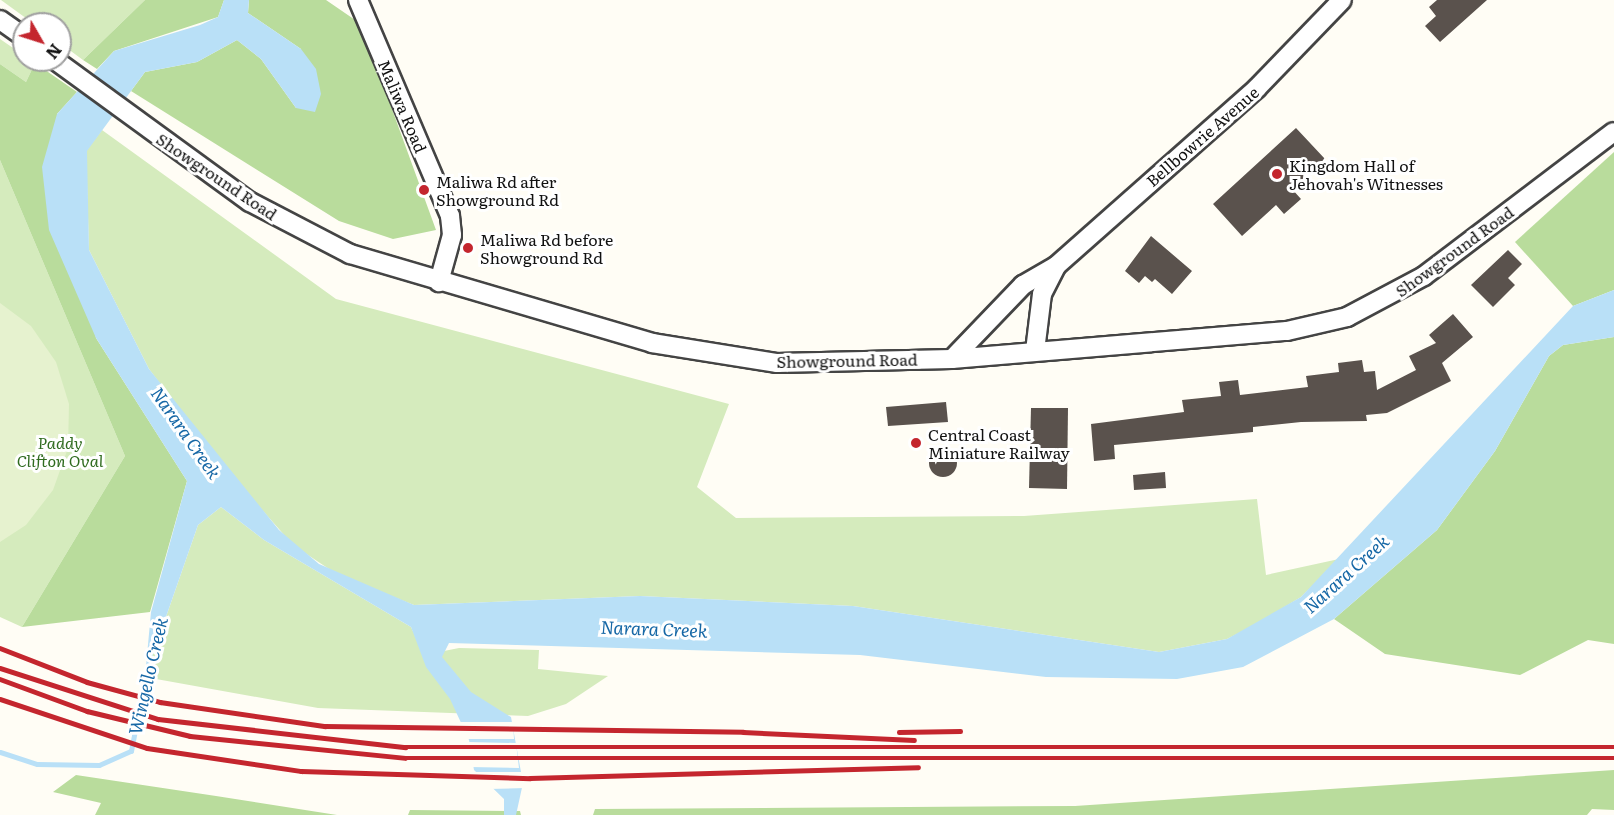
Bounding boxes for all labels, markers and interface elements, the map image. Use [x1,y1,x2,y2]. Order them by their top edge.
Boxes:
north arrow [12,12,72,72]
text: N [41,39,68,65]
street label: Maliwa Road [375,57,431,155]
street label: Bellbowrie Avenue [1142,82,1262,190]
street label: Showground Road [153,129,281,223]
place label: Kingdom Hall of Jehovah's Witnesses [1289,155,1443,193]
marker: Kingdom Hall of Jehovah's Witnesses [1270,167,1284,181]
place label: Maliwa Rd after Showground Rd [436,171,559,209]
marker: Maliwa Rd after Showground Rd [417,183,431,197]
street label: Showground Road [1391,202,1517,300]
place label: Maliwa Rd before Showground Rd [480,229,613,267]
marker: Maliwa Rd before Showground Rd [461,241,475,255]
street label: Showground Road [776,349,918,371]
water label: Narara Creek [146,383,226,483]
place label: Central Coast Miniature Railway [928,424,1070,462]
park label: Paddy Clifton Oval [17,432,103,470]
marker: Central Coast Miniature Railway [909,436,923,450]
water label: Narara Creek [1299,530,1393,618]
water label: Wingello Creek [124,615,172,737]
water label: Narara Creek [600,616,708,642]

